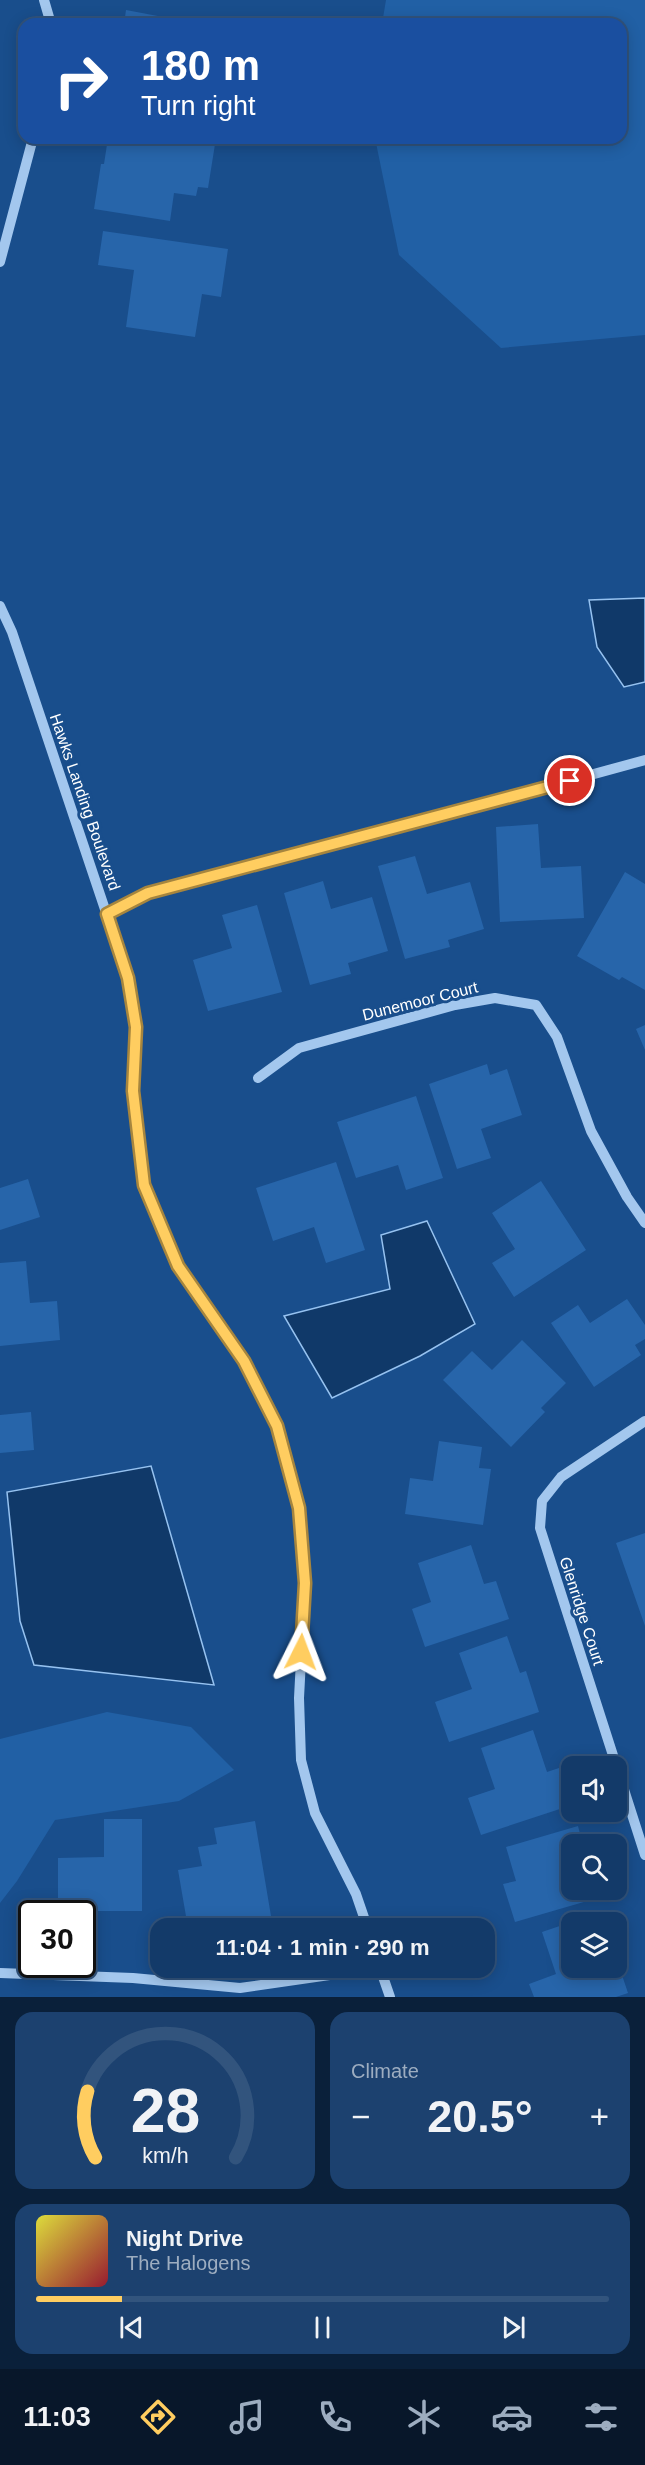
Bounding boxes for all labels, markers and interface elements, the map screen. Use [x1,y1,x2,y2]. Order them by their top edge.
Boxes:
icon: right [42,42,120,120]
text: 180 m [141,42,260,89]
text: Turn right [141,91,256,121]
street label: Hawks Landing Boulevard [47,711,123,893]
pin [544,755,595,806]
icon: arrive [553,764,586,797]
street label: Dunemoor Court [361,978,480,1024]
street label: Glenridge Court [556,1555,608,1668]
position arrow [269,1620,333,1684]
map controls [561,1756,627,1978]
button: sound [561,1756,627,1822]
button: search [561,1834,627,1900]
speed limit sign: 30 [18,1900,96,1978]
button: layers [561,1912,627,1978]
text: 11:04 · 1 min · 290 m [216,1935,430,1960]
text: Climate [351,2060,419,2082]
text: 28 [130,2076,200,2145]
text: 20.5° [427,2091,533,2142]
text: − [351,2098,370,2135]
text: + [590,2098,609,2135]
text: km/h [142,2144,188,2168]
text: Night Drive [126,2226,243,2251]
text: The Halogens [126,2252,251,2274]
icon: previous [115,2311,148,2344]
icon: pause [306,2311,339,2344]
icon: next [497,2311,530,2344]
icon: directions [137,2396,179,2438]
icon: music [226,2396,268,2438]
icon: phone [314,2396,356,2438]
icon: climate [403,2396,445,2438]
icon: car [491,2396,533,2438]
icon: filters [580,2396,622,2438]
text: 11:03 [23,2402,91,2432]

